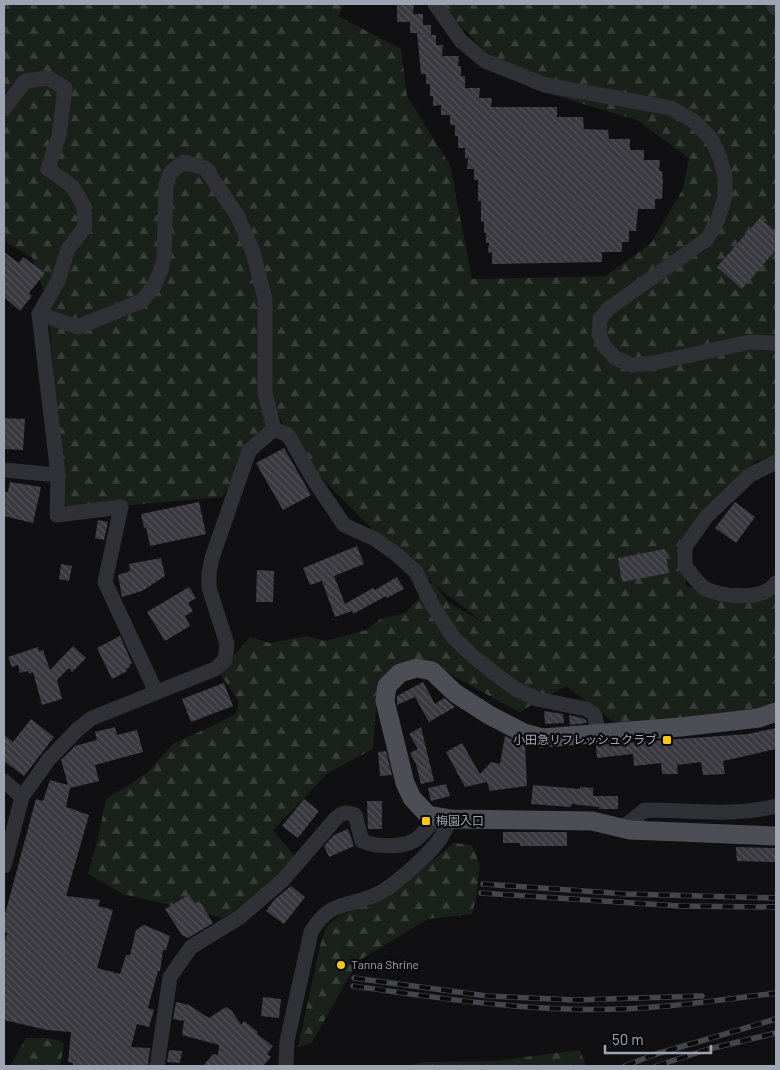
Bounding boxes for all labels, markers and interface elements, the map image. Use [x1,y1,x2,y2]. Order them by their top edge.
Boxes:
place label: 小田急リフレッシュクラブ [513,732,657,746]
marker: 小田急リフレッシュクラブ [661,734,673,746]
place label: 梅園入口 [436,813,484,827]
marker: 梅園入口 [420,815,432,827]
place label: Tanna Shrine [351,957,419,971]
marker: Tanna Shrine [335,959,347,971]
scale bar [605,1022,711,1054]
text: 50 m [612,1030,644,1048]

